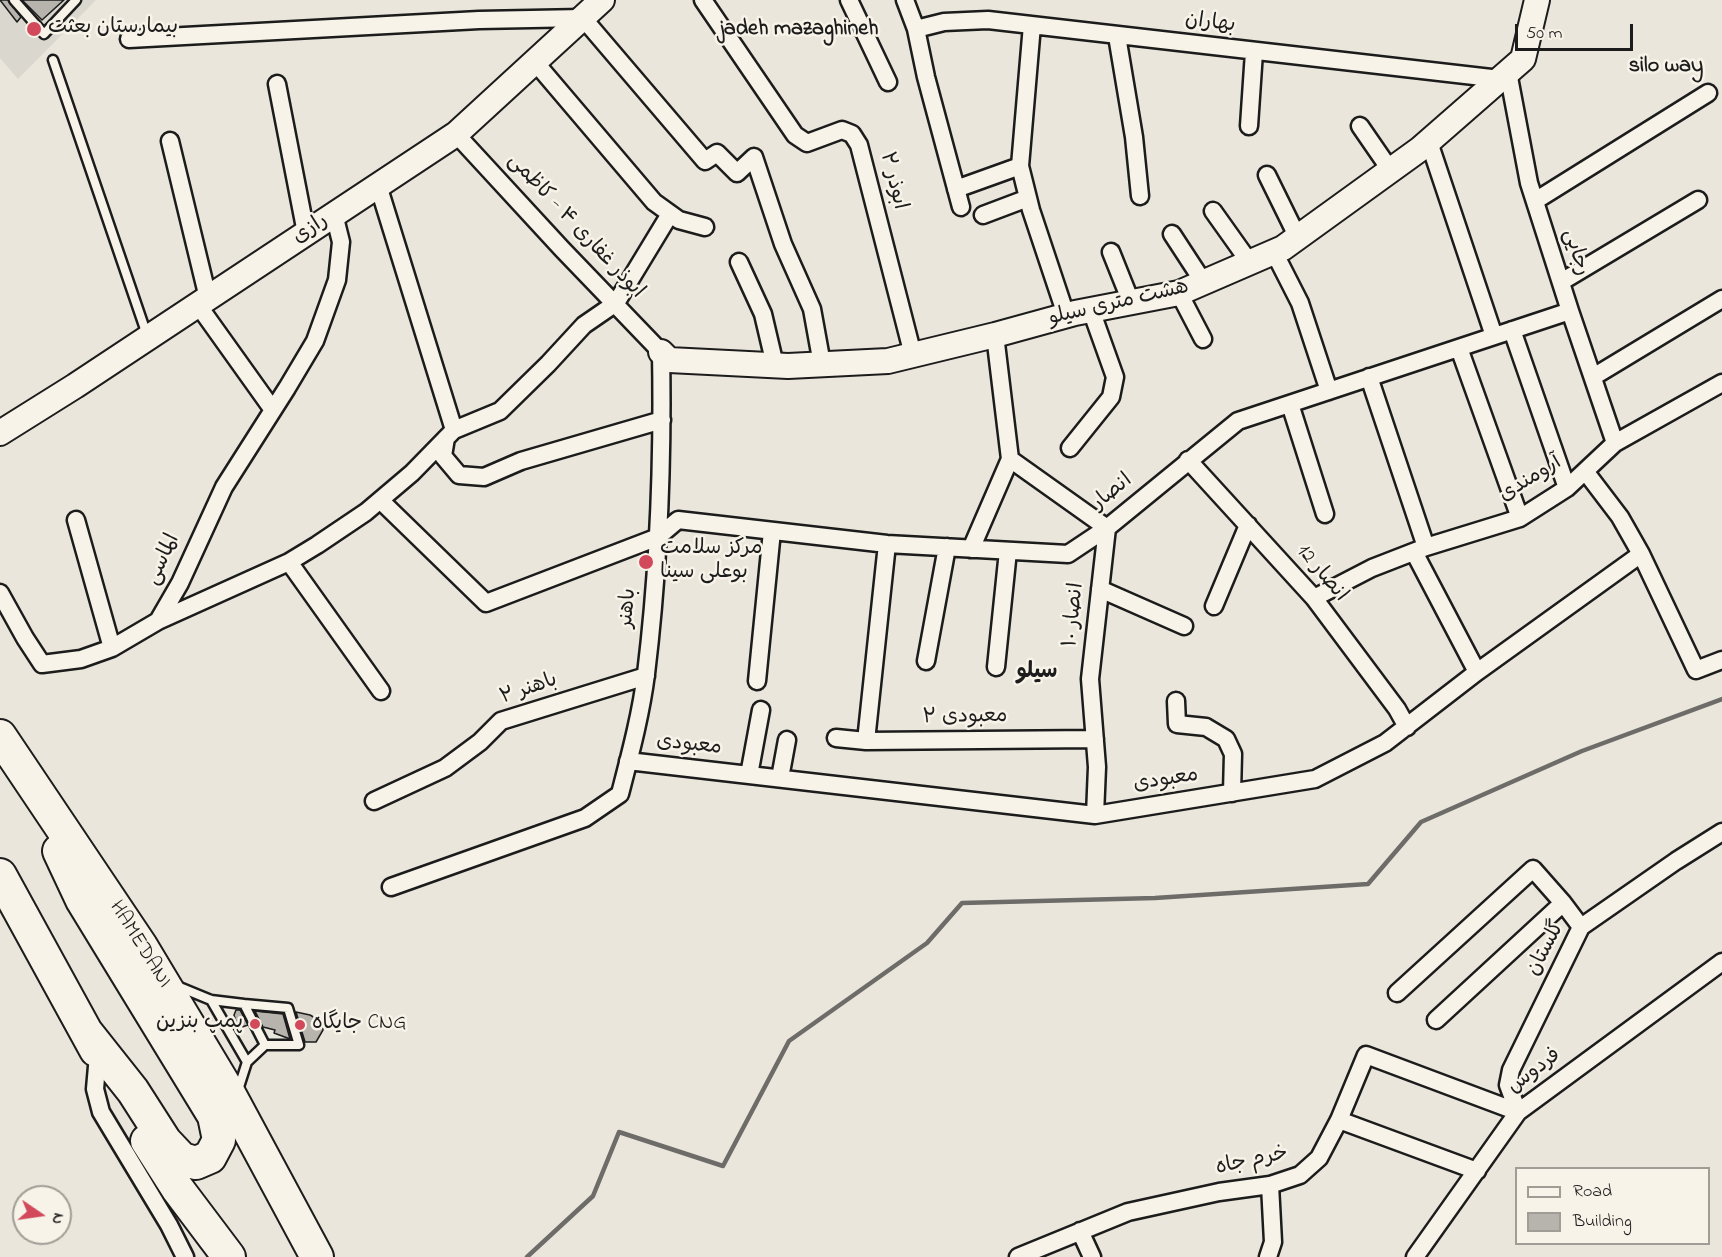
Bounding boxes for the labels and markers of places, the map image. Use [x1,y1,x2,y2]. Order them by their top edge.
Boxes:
place label: بیمارستان بعثت [48,16,178,42]
marker: بیمارستان بعثت [25,20,43,38]
place label: مرکز سلامت بوعلی سینا [660,537,762,587]
marker: مرکز سلامت بوعلی سینا [637,553,655,571]
place label: پمپ بنزین [156,1011,243,1037]
place label: جایگاه CNG [312,1012,406,1038]
marker: پمپ بنزین [248,1017,262,1031]
marker: جایگاه CNG [293,1018,307,1032]

